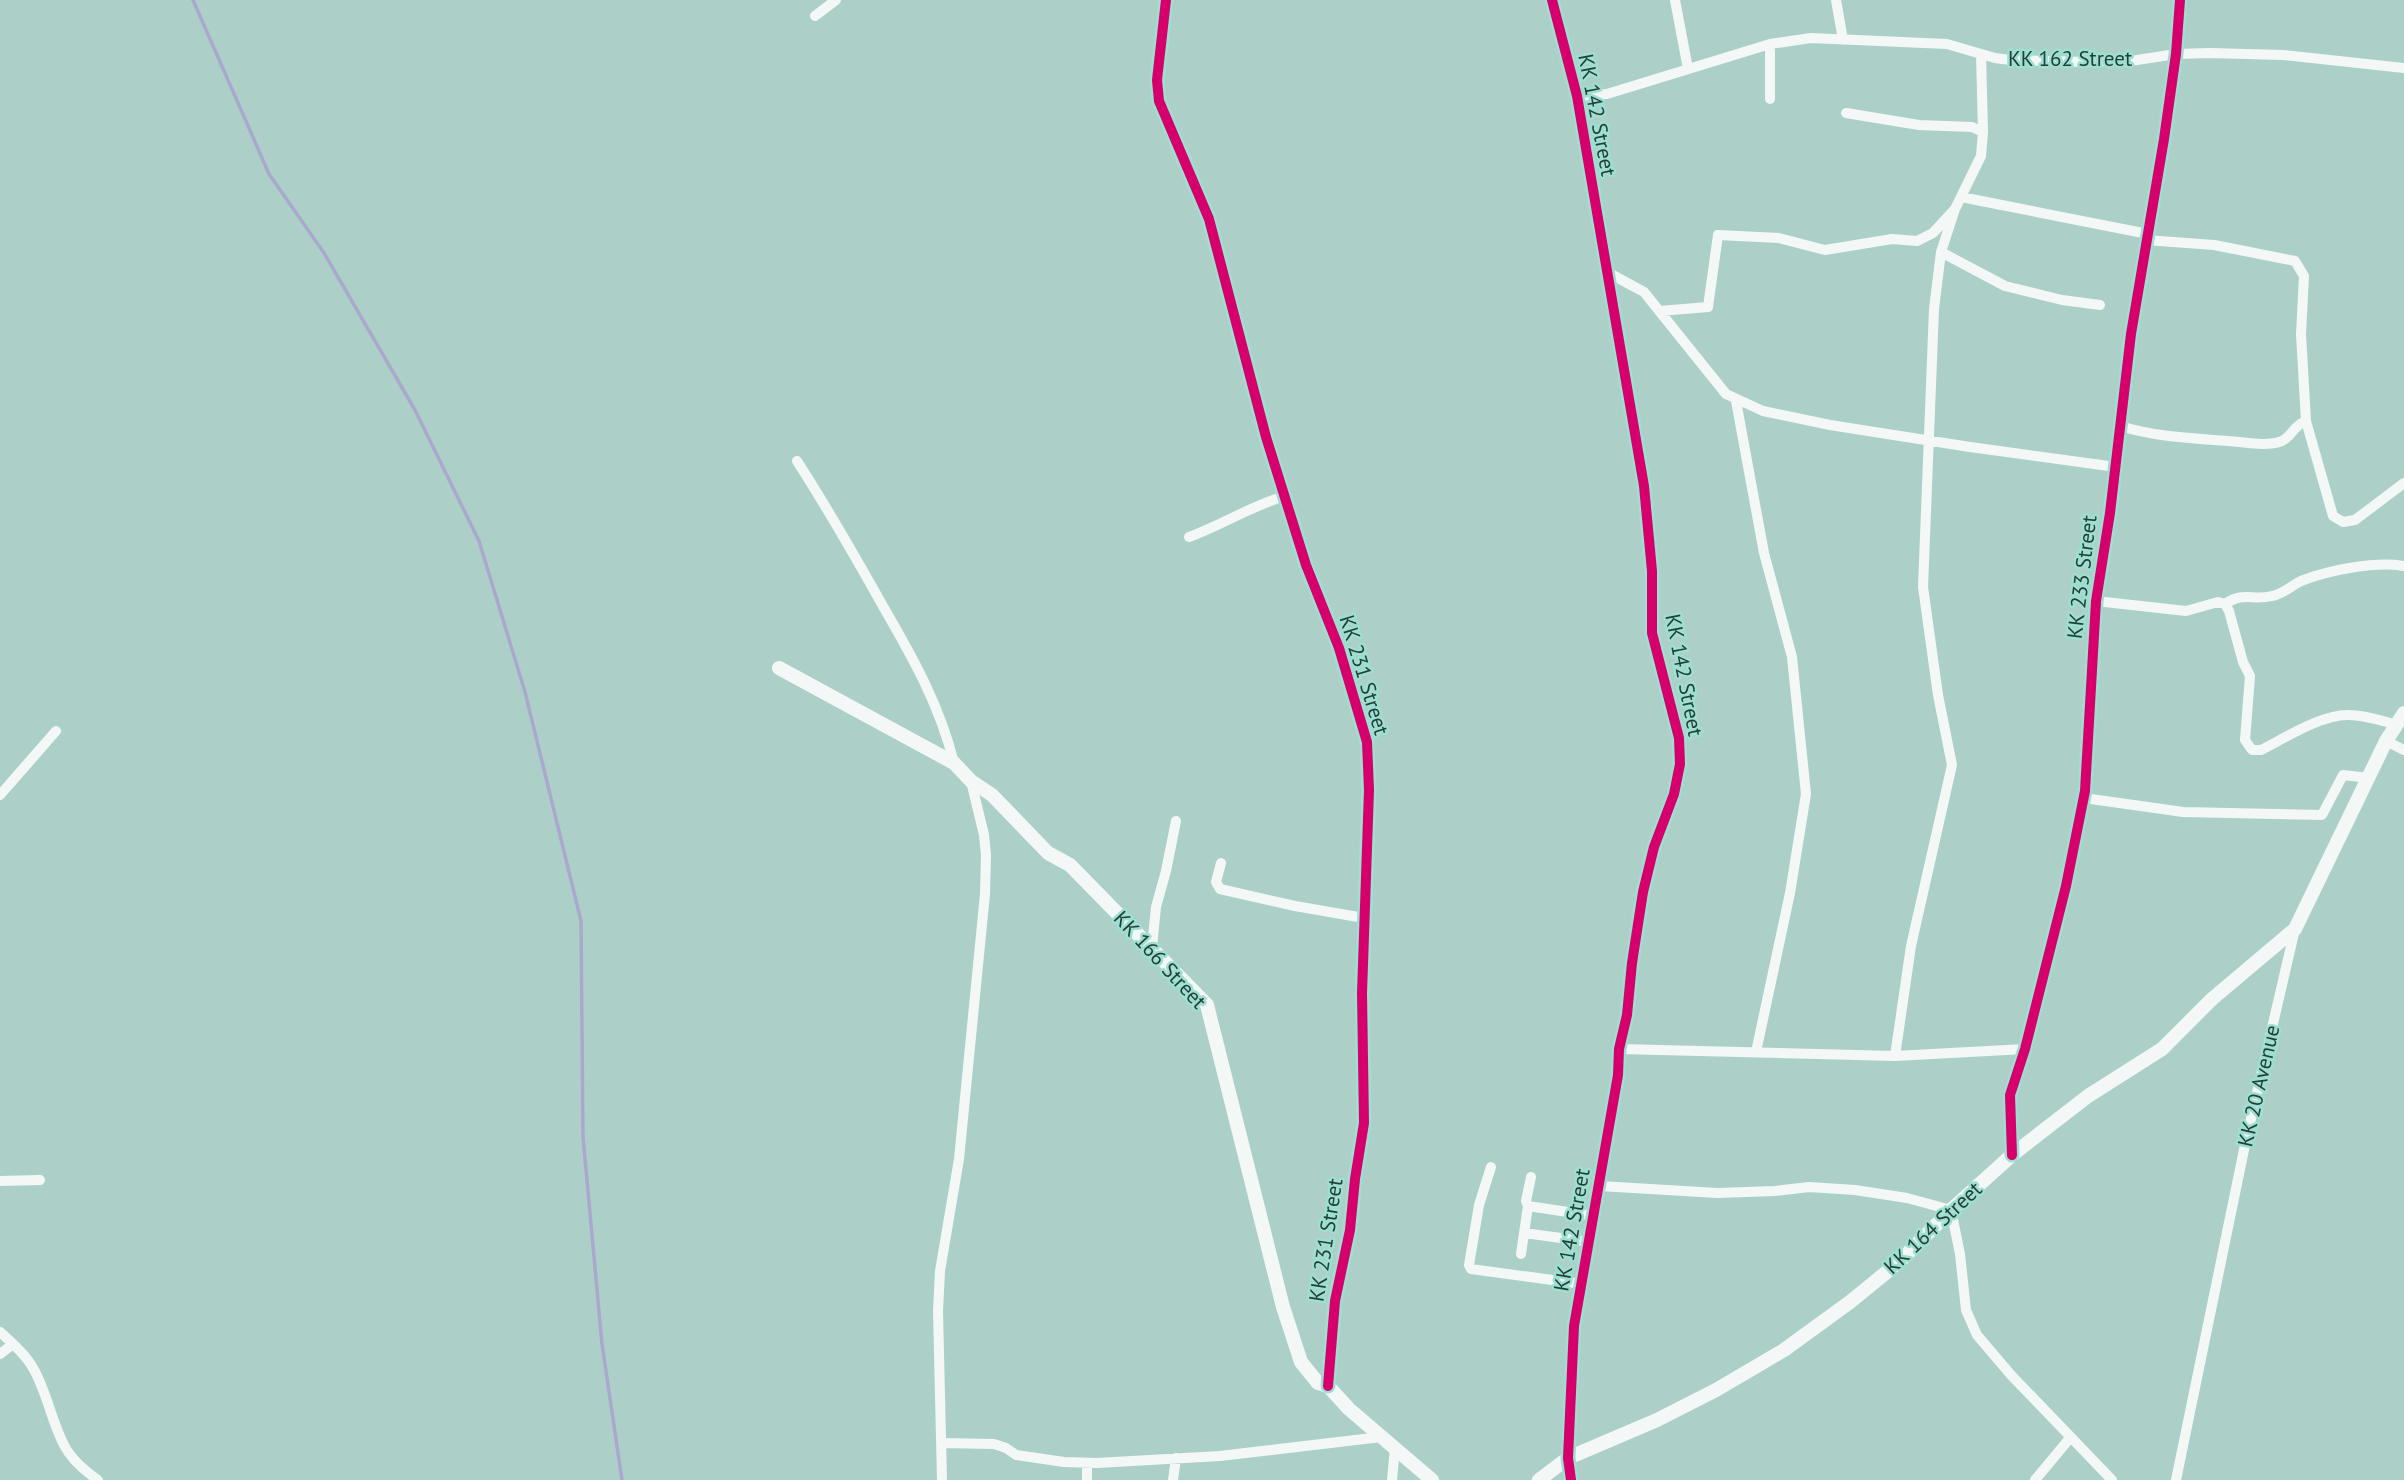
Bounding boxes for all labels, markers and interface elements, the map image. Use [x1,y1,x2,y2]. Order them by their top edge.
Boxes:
street label: KK 162 Street [2008,45,2132,72]
street label: KK 142 Street [1572,51,1623,178]
street label: KK 233 Street [2061,514,2102,640]
street label: KK 142 Street [1659,611,1710,738]
street label: KK 231 Street [1333,612,1396,738]
street label: KK 166 Street [1108,905,1213,1014]
street label: KK 20 Avenue [2231,1022,2286,1149]
street label: KK 142 Street [1547,1166,1596,1293]
street label: KK 164 Street [1878,1175,1987,1280]
street label: KK 231 Street [1302,1176,1349,1303]

